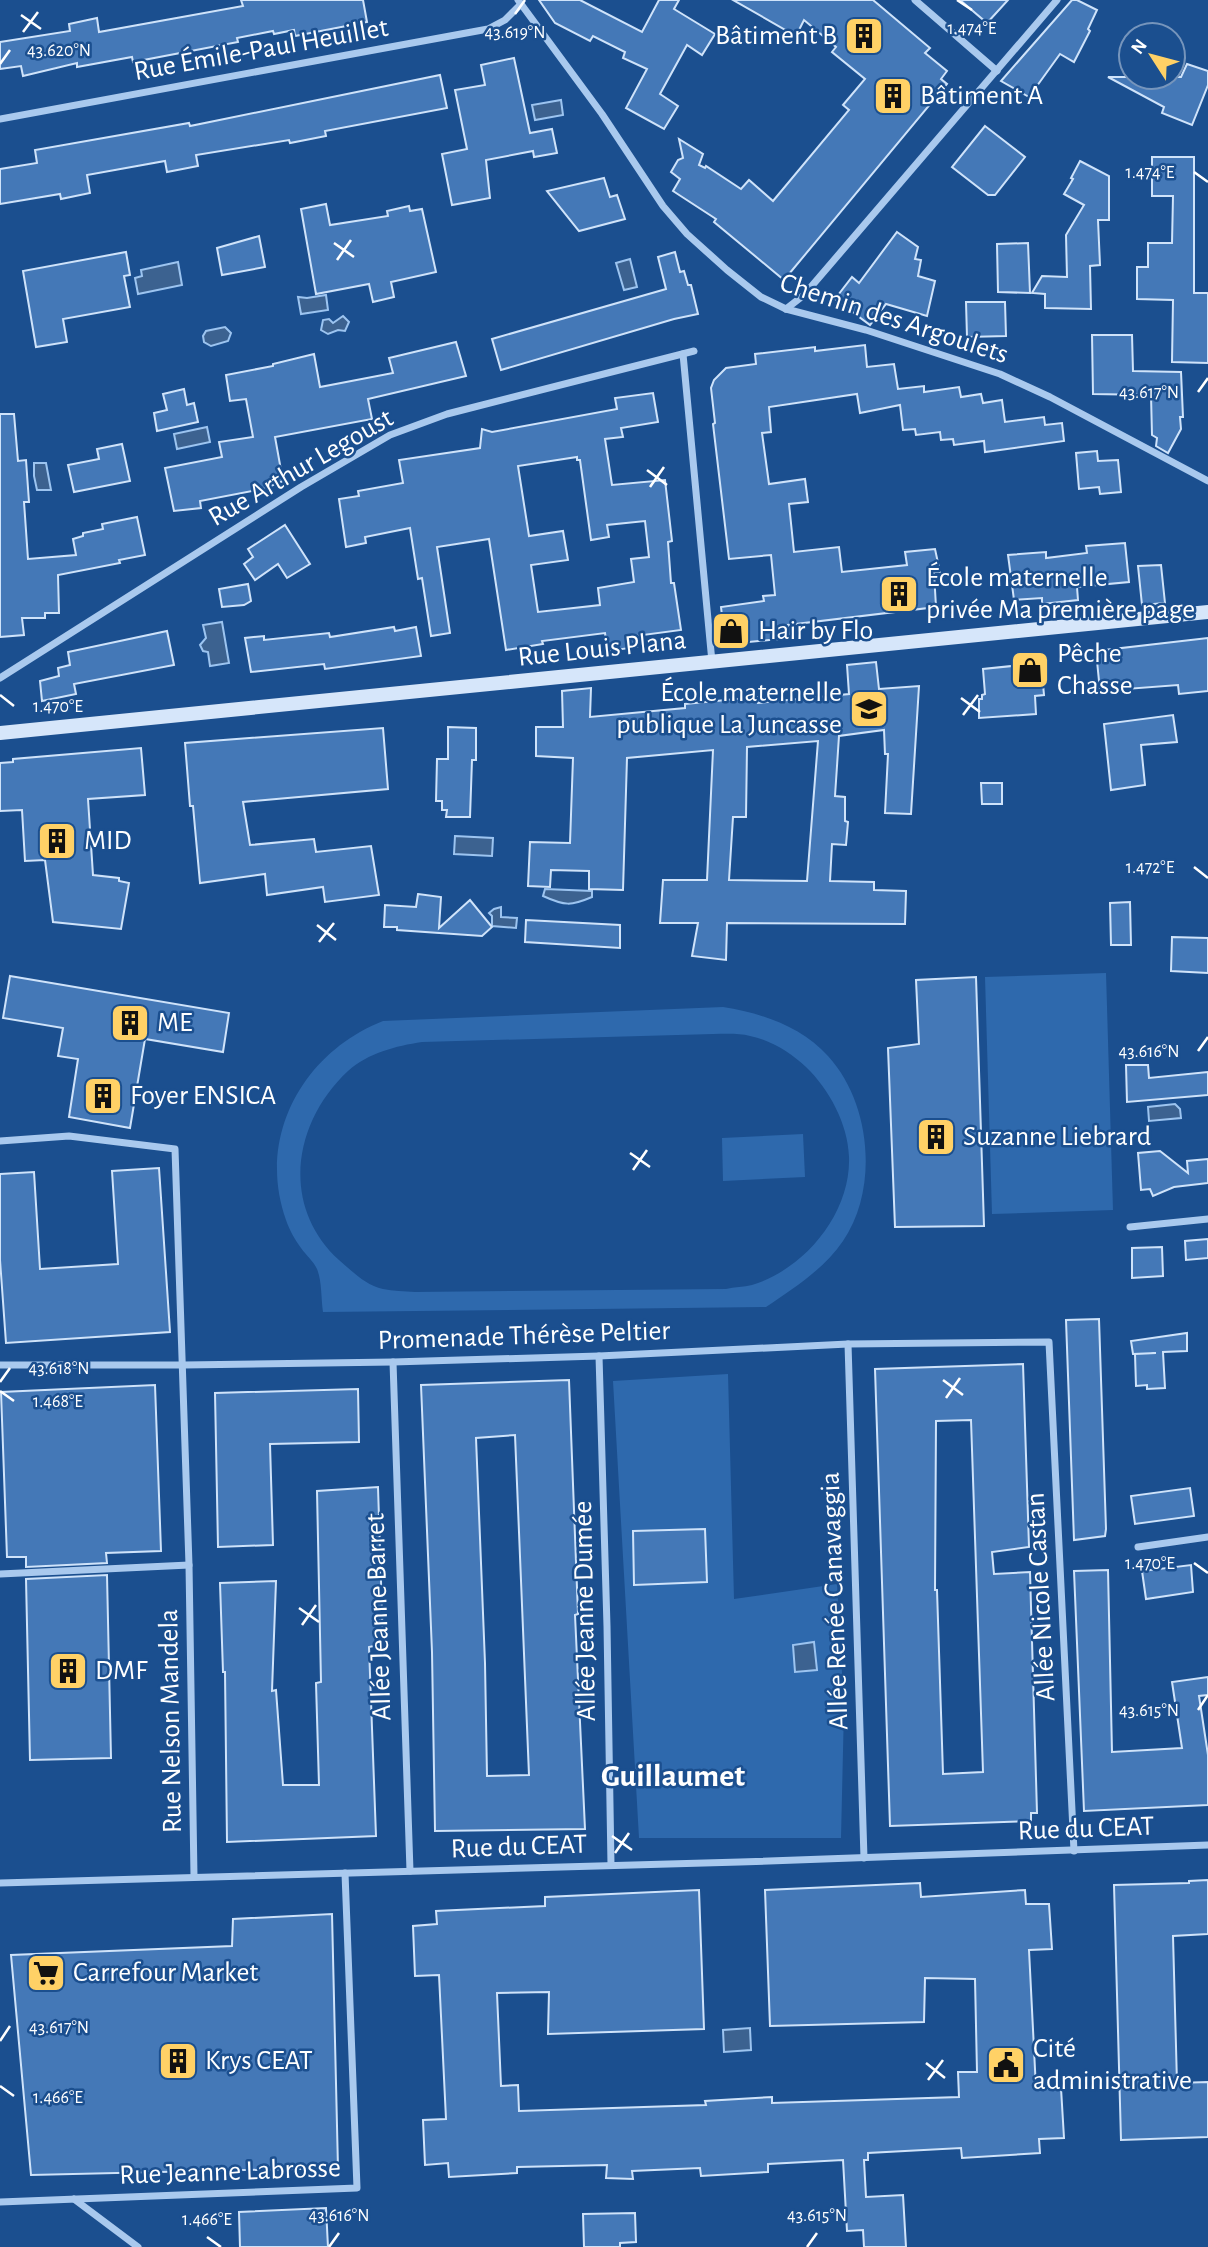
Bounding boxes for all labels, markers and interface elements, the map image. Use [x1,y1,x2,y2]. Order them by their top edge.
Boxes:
street label: Rue Émile-Paul Heuillet [131,11,390,86]
building icon: Bâtiment B [843,15,885,57]
text: 1.474°E [947,20,997,38]
north arrow [1117,21,1187,91]
place label: Bâtiment B [715,22,837,50]
text: 43.619°N [485,24,545,42]
text: N [1128,36,1151,58]
text: 43.620°N [27,42,91,60]
building icon: Bâtiment A [872,75,914,117]
place label: Bâtiment A [920,82,1043,110]
text: 1.474°E [1125,164,1175,182]
street label: Chemin des Argoulets [776,269,1012,369]
text: 43.617°N [1119,384,1179,402]
street label: Rue Arthur Legoust [204,404,398,532]
place label: École maternelle privée Ma première page [926,561,1195,624]
building icon: École maternelle privée Ma première page [878,573,920,615]
shop icon: Hair by Flo [710,610,752,652]
place label: Hair by Flo [758,617,873,645]
street label: Rue Louis Plana [516,626,688,672]
place label: Pêche Chasse [1057,640,1133,700]
shop icon: Pêche Chasse [1009,649,1051,691]
place label: École maternelle publique La Juncasse [616,676,842,739]
school or university icon: École maternelle publique La Juncasse [848,688,890,730]
text: 1.470°E [33,698,83,716]
building icon: MID [36,820,78,862]
place label: MID [84,827,132,855]
text: 1.472°E [1126,859,1175,877]
building icon: ME [109,1002,151,1044]
place label: ME [157,1009,193,1037]
text: 43.616°N [1119,1043,1179,1061]
building icon: Foyer ENSICA [82,1075,124,1117]
place label: Foyer ENSICA [130,1082,276,1110]
building icon: Suzanne Liebrard [915,1116,957,1158]
place label: Suzanne Liebrard [963,1123,1151,1151]
street label: Promenade Thérèse Peltier [377,1317,671,1355]
text: 43.618°N [29,1360,89,1378]
text: 1.468°E [33,1393,83,1411]
street label: Allée Renée Canavaggia [816,1471,853,1731]
street label: Allée Nicole Castan [1022,1492,1060,1702]
street label: Allée Jeanne Dumée [569,1500,601,1722]
street label: Allée Jeanne Barret [361,1513,397,1721]
text: 1.470°E [1125,1555,1175,1573]
street label: Rue Nelson Mandela [155,1609,187,1833]
building icon: DMF [47,1650,89,1692]
place label: DMF [95,1657,148,1685]
text: 43.615°N [1119,1702,1179,1720]
district label: Guillaumet [601,1760,745,1792]
street label: Rue du CEAT [1017,1813,1155,1845]
street label: Rue du CEAT [450,1831,588,1863]
supermarket icon: Carrefour Market [25,1952,67,1994]
place label: Carrefour Market [73,1959,258,1987]
text: 43.617°N [29,2019,89,2037]
place label: Cité administrative [1033,2035,1192,2095]
building icon: Krys CEAT [157,2040,199,2082]
public building icon: Cité administrative [985,2044,1027,2086]
place label: Krys CEAT [205,2047,313,2075]
text: 1.466°E [33,2089,83,2107]
street label: Rue Jeanne Labrosse [119,2154,341,2190]
text: 43.616°N [309,2207,369,2225]
text: 43.615°N [787,2207,847,2225]
text: 1.466°E [182,2211,232,2229]

